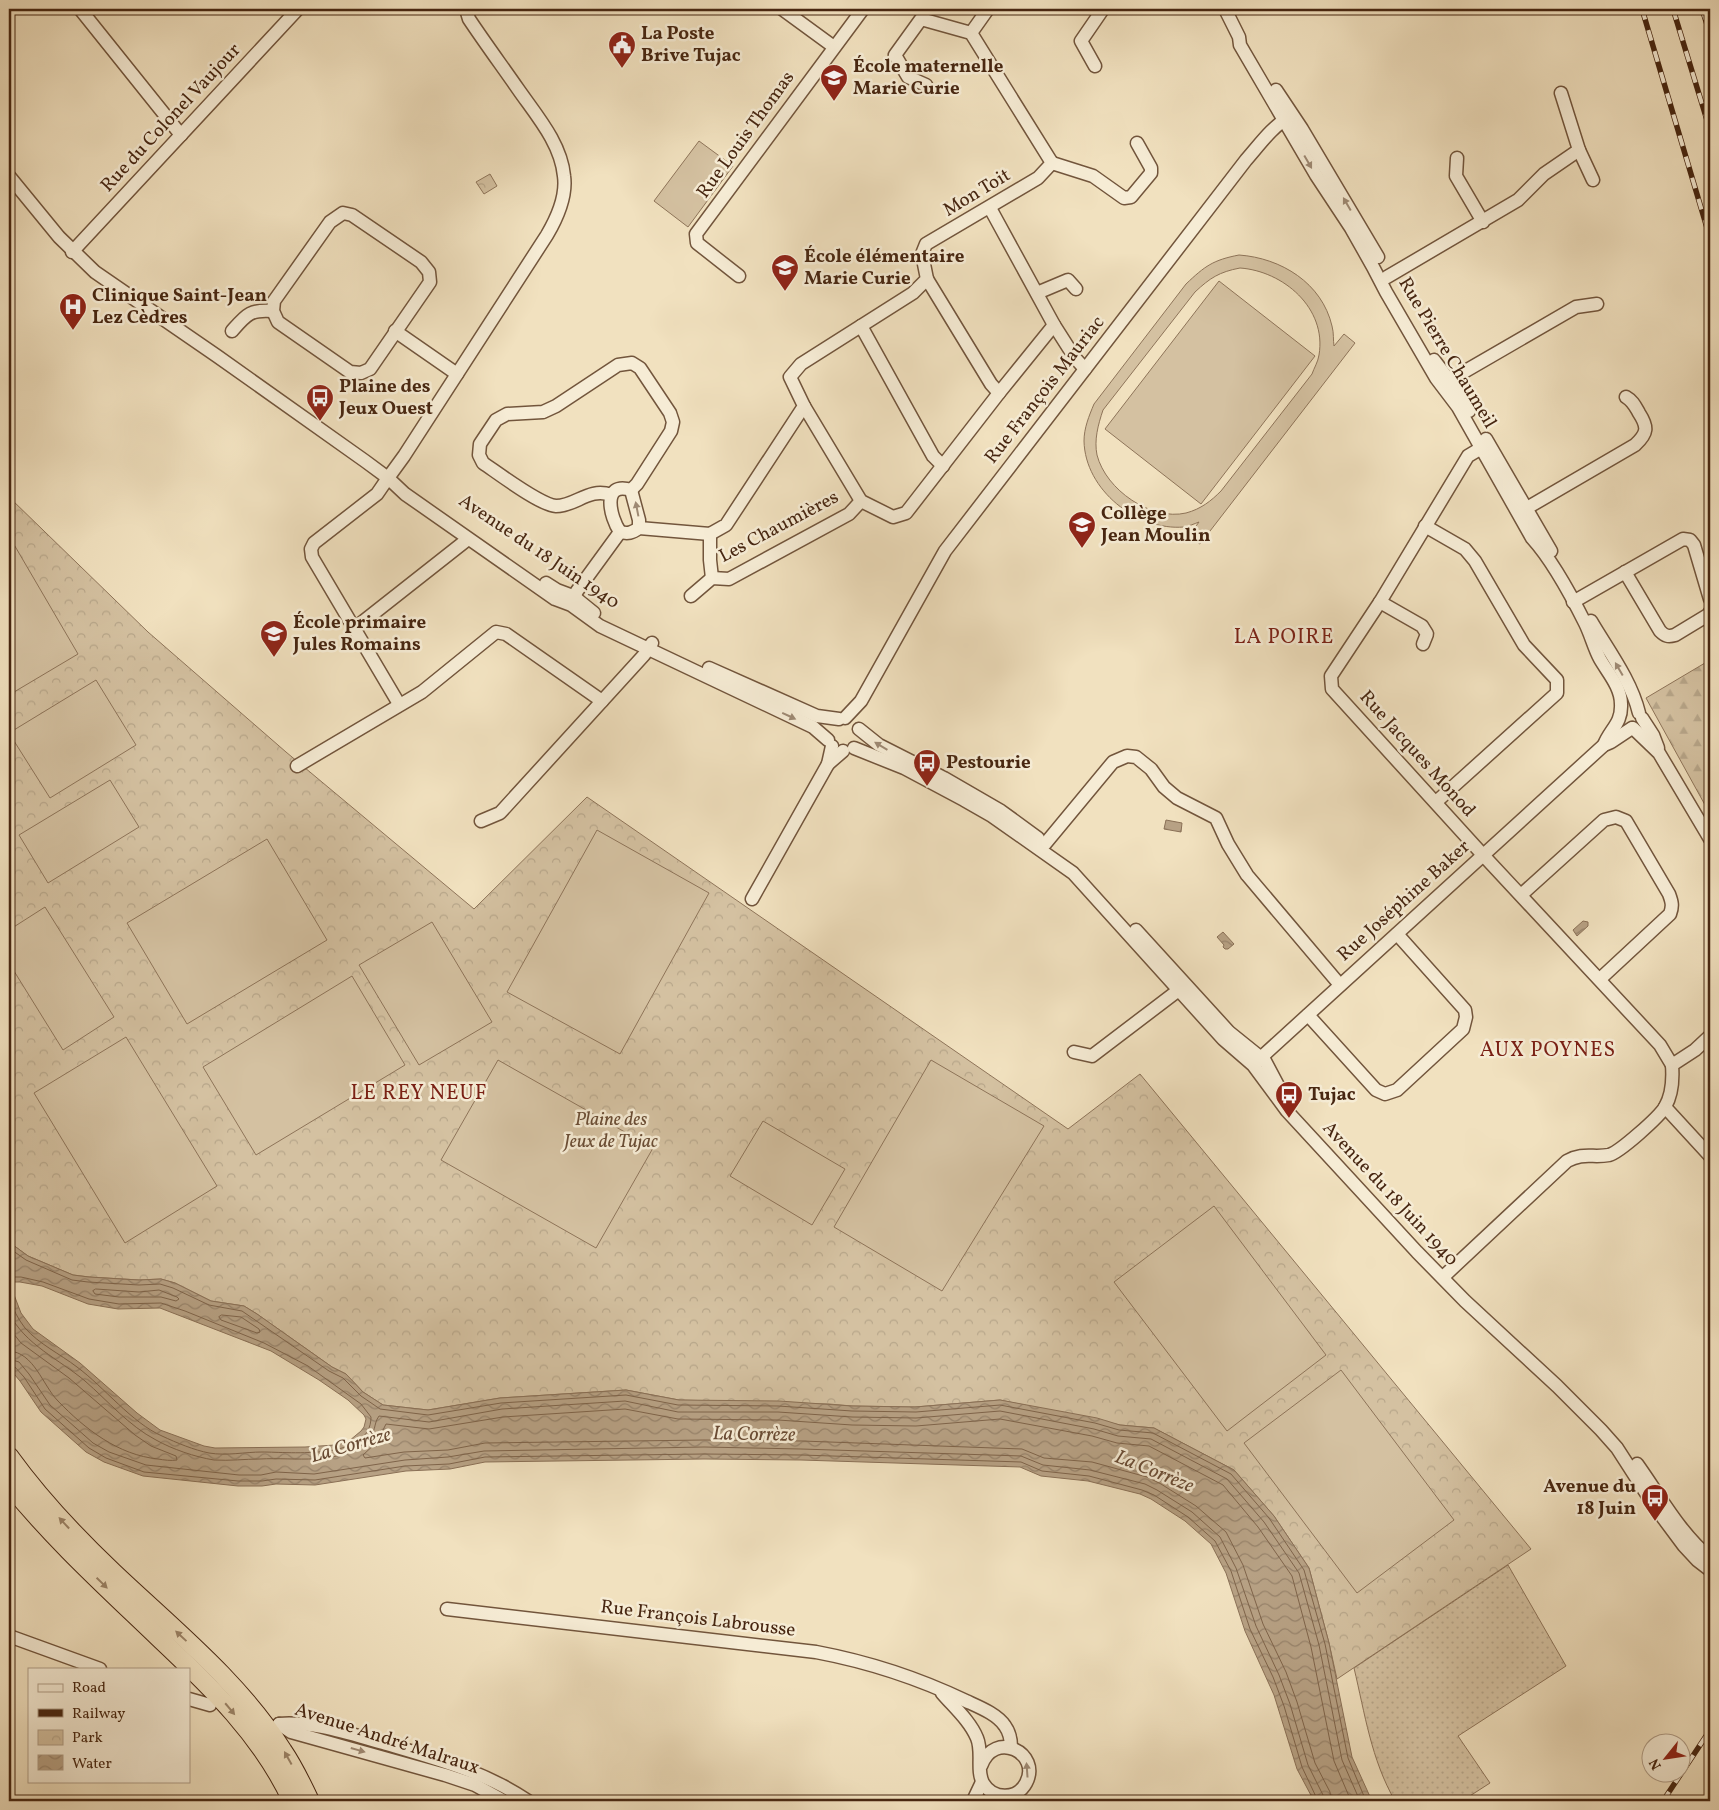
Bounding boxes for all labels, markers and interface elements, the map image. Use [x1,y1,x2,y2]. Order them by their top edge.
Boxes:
place label: La Poste Brive Tujac [641,21,741,69]
public building icon: La Poste Brive Tujac [607,30,637,69]
street label: Rue du Colonel Vaujour [95,38,247,198]
place label: École maternelle Marie Curie [853,54,1004,102]
school or university icon: École maternelle Marie Curie [819,63,849,102]
street label: Rue Louis Thomas [691,66,801,204]
one-way arrow [1304,155,1313,168]
street label: Mon Toit [938,163,1016,223]
one-way arrow [1343,197,1352,211]
place label: École élémentaire Marie Curie [804,244,965,292]
school or university icon: École élémentaire Marie Curie [770,253,800,292]
street label: Rue Pierre Chaumeil [1392,273,1503,434]
place label: Clinique Saint-Jean Lez Cèdres [92,283,267,331]
hospital icon: Clinique Saint-Jean Lez Cèdres [58,292,88,331]
street label: Rue François Mauriac [979,311,1111,469]
place label: Plaine des Jeux Ouest [338,374,433,422]
bus stop icon: Plaine des Jeux Ouest [305,383,335,422]
street label: Les Chaumières [715,485,843,569]
street label: Avenue du 18 Juin 1940 [453,488,625,616]
one-way arrow [633,501,641,517]
place label: Collège Jean Moulin [1100,501,1210,549]
school or university icon: Collège Jean Moulin [1067,510,1097,549]
place label: École primaire Jules Romains [292,610,427,658]
school or university icon: École primaire Jules Romains [259,619,289,658]
district label: LA POIRE [1234,623,1334,652]
one-way arrow [1614,662,1623,675]
street label: Rue Jacques Monod [1353,685,1481,823]
one-way arrow [782,712,796,720]
one-way arrow [875,741,888,750]
bus stop icon: Pestourie [912,748,942,787]
place label: Pestourie [946,750,1031,776]
street label: Rue Joséphine Baker [1332,834,1476,968]
district label: AUX POYNES [1480,1036,1616,1065]
district label: LE REY NEUF [350,1079,488,1108]
bus stop icon: Tujac [1274,1080,1304,1119]
place label: Tujac [1308,1082,1356,1108]
park label: Plaine des Jeux de Tujac [562,1107,658,1155]
street label: Avenue du 18 Juin 1940 [1316,1116,1464,1272]
water label: La Corrèze [712,1420,796,1450]
water label: La Corrèze [307,1421,395,1471]
water label: La Corrèze [1110,1444,1198,1501]
place label: Avenue du 18 Juin [1543,1474,1636,1522]
bus stop icon: Avenue du 18 Juin [1640,1483,1670,1522]
one-way arrow [58,1518,70,1530]
one-way arrow [96,1577,108,1589]
street label: Rue François Labrousse [599,1594,797,1644]
one-way arrow [175,1630,187,1642]
legend [28,1668,190,1782]
text: Road [72,1678,106,1699]
street label: Avenue André Malraux [291,1697,483,1781]
one-way arrow [224,1703,236,1715]
text: Railway [72,1704,125,1725]
text: Park [72,1728,103,1749]
north arrow [1642,1732,1692,1782]
one-way arrow [350,1746,365,1754]
one-way arrow [283,1751,292,1765]
text: Water [72,1754,112,1775]
text: N [1645,1755,1667,1773]
one-way arrow [1023,1761,1031,1777]

